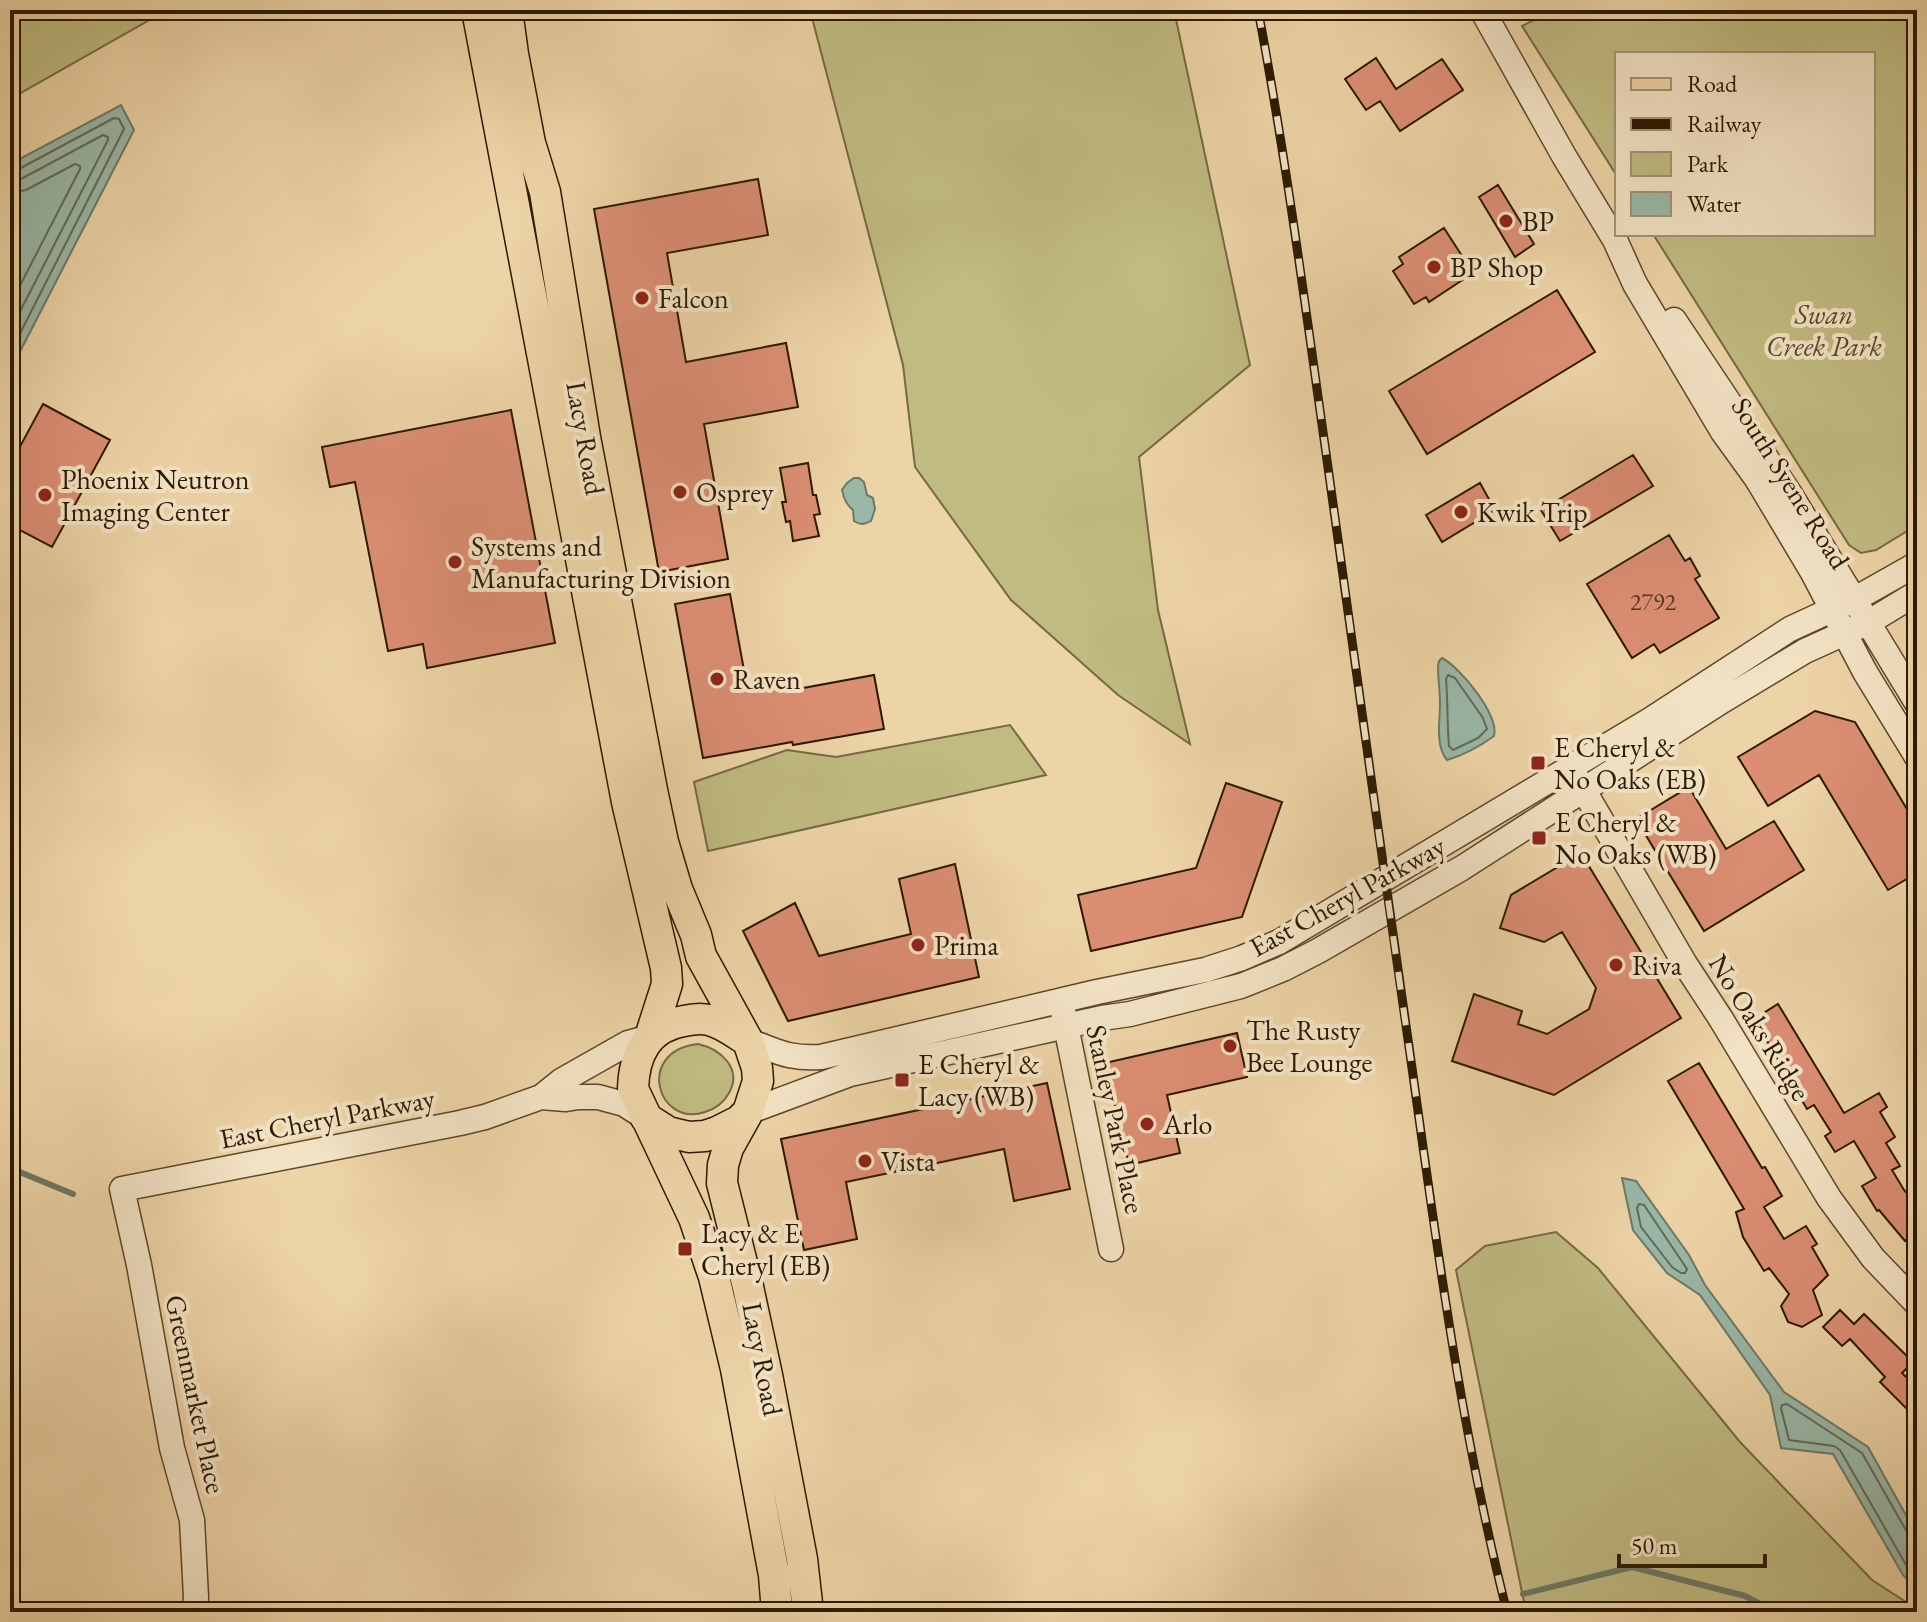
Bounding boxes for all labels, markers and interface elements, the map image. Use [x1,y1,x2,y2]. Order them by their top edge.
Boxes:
legend [1615,52,1875,236]
text: Road [1687,68,1738,99]
text: Railway [1687,108,1762,139]
text: Park [1687,148,1729,179]
text: Water [1687,188,1741,219]
place label: BP [1522,203,1554,239]
marker: BP [1497,212,1515,230]
place label: BP Shop [1450,249,1543,285]
marker: BP Shop [1425,258,1443,276]
place label: Falcon [658,280,729,316]
marker: Falcon [633,289,651,307]
park label: Swan Creek Park [1766,296,1882,364]
street label: Lacy Road [558,378,614,498]
street label: South Syene Road [1724,390,1859,576]
place label: Phoenix Neutron Imaging Center [61,461,250,529]
place label: Osprey [696,474,774,510]
marker: Osprey [671,483,689,501]
marker: Phoenix Neutron Imaging Center [36,486,54,504]
place label: Kwik Trip [1477,494,1588,530]
marker: Kwik Trip [1452,503,1470,521]
place label: Systems and Manufacturing Division [471,528,731,596]
marker: Systems and Manufacturing Division [446,553,464,571]
house number: 2792 [1630,586,1677,617]
place label: Raven [733,661,801,697]
marker: Raven [708,670,726,688]
place label: E Cheryl & No Oaks (EB) [1554,729,1706,797]
marker: E Cheryl & No Oaks (EB) [1529,754,1547,772]
place label: E Cheryl & No Oaks (WB) [1555,804,1717,872]
street label: East Cheryl Parkway [1243,827,1452,965]
marker: E Cheryl & No Oaks (WB) [1530,829,1548,847]
place label: Prima [934,927,999,963]
marker: Prima [909,936,927,954]
place label: Riva [1632,947,1683,983]
street label: No Oaks Ridge [1701,947,1819,1107]
marker: Riva [1607,956,1625,974]
place label: The Rusty Bee Lounge [1246,1012,1373,1080]
street label: Stanley Park Place [1078,1022,1154,1217]
marker: The Rusty Bee Lounge [1221,1037,1239,1055]
place label: E Cheryl & Lacy (WB) [918,1046,1040,1114]
marker: E Cheryl & Lacy (WB) [893,1071,911,1089]
street label: East Cheryl Parkway [216,1079,438,1157]
place label: Arlo [1162,1106,1212,1142]
marker: Arlo [1138,1115,1156,1133]
place label: Vista [881,1143,936,1179]
marker: Vista [856,1152,874,1170]
place label: Lacy & E Cheryl (EB) [701,1215,830,1283]
marker: Lacy & E Cheryl (EB) [676,1240,694,1258]
street label: Greenmarket Place [157,1291,235,1497]
street label: Lacy Road [734,1299,792,1420]
scale bar [1619,1518,1765,1568]
text: 50 m [1631,1530,1678,1561]

